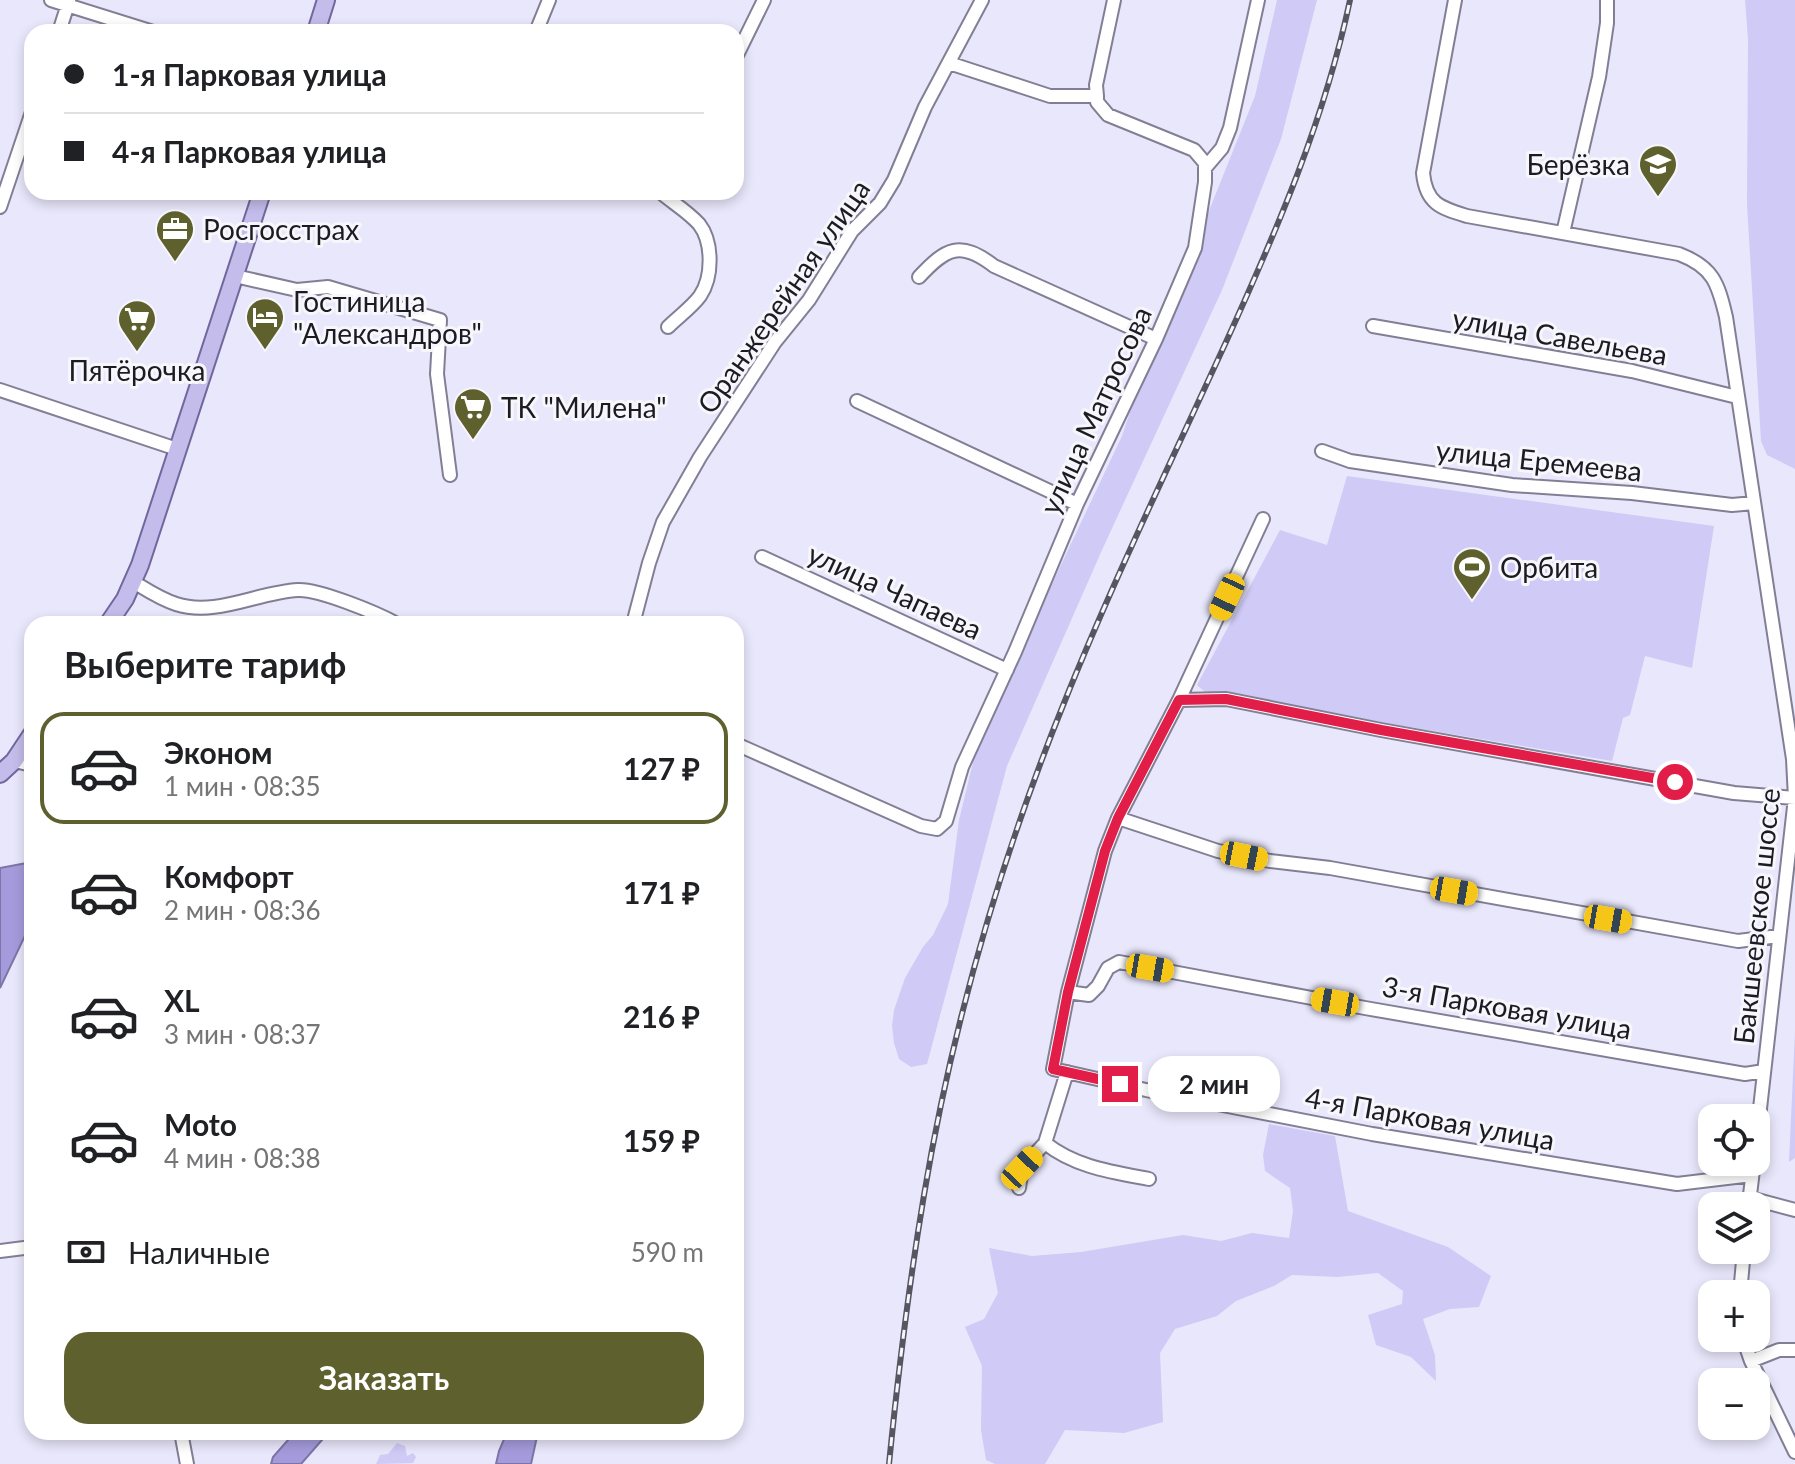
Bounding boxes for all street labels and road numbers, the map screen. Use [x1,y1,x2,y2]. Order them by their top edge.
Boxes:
street label: Оранжерейная улица [689,173,877,419]
street label: улица Савельева [1450,300,1670,372]
street label: улица Матросова [1032,301,1158,519]
street label: улица Еремеева [1434,432,1644,488]
street label: улица Чапаева [803,536,987,646]
street label: Бакшеевское шоссе [1726,786,1786,1046]
street label: 3-я Парковая улица [1380,968,1634,1046]
street label: 4-я Парковая улица [1303,1079,1557,1157]

